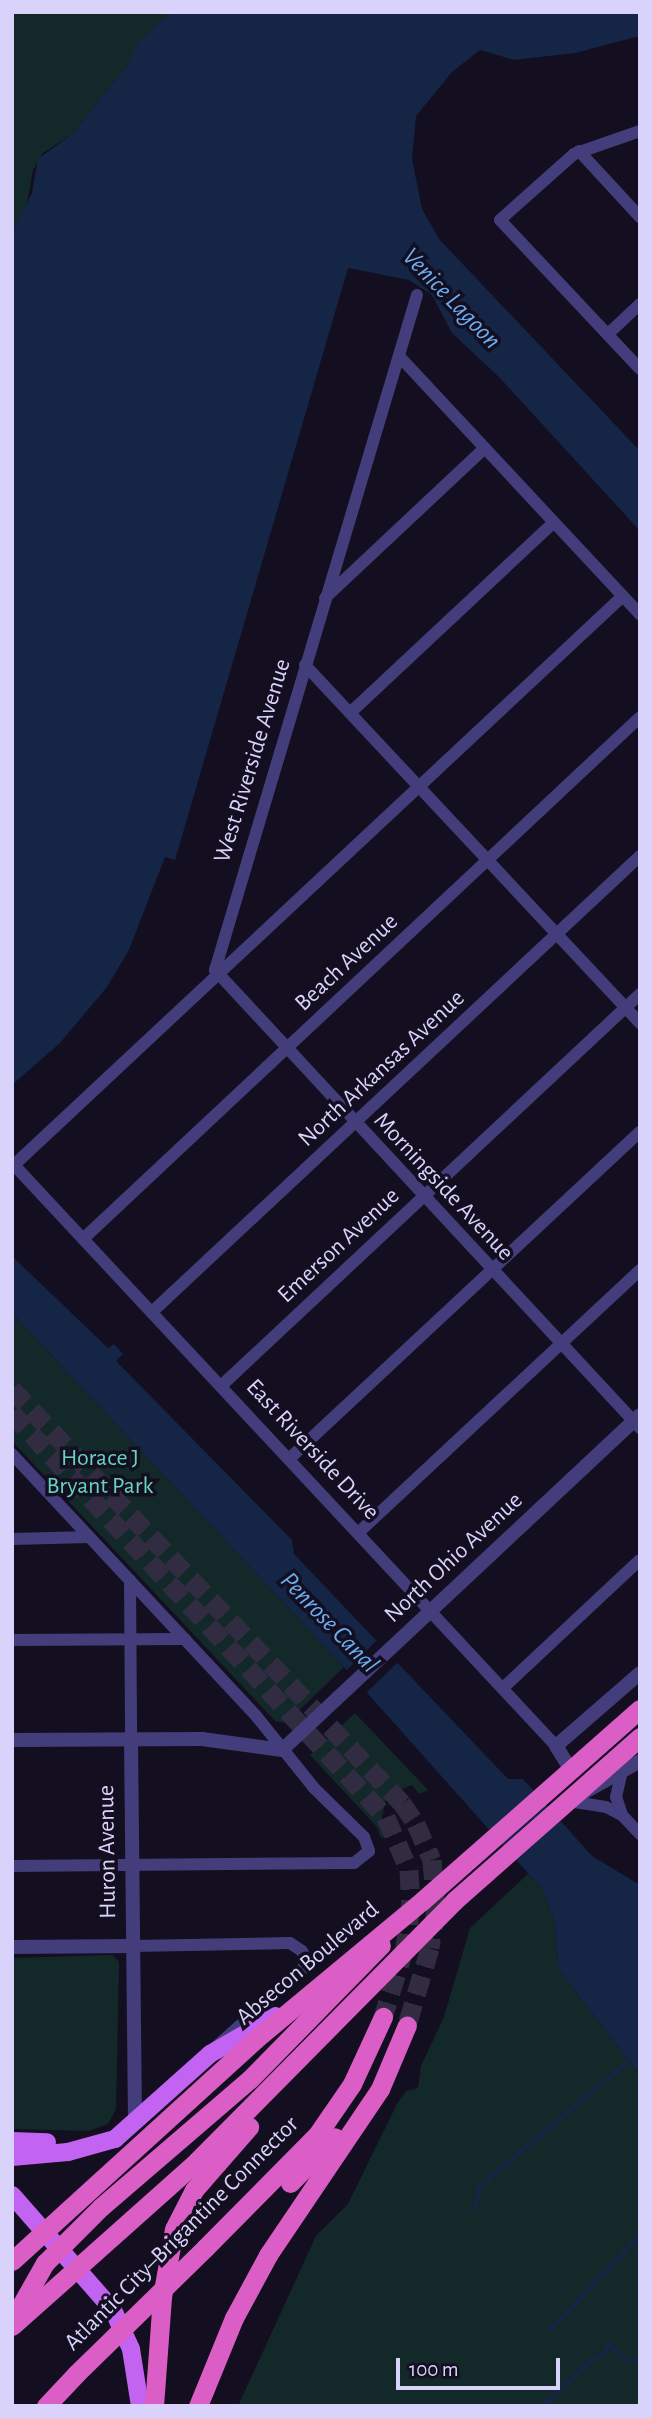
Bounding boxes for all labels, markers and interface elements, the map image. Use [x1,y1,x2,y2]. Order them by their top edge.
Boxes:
water label: Venice Lagoon [395,242,507,356]
street label: West Riverside Avenue [208,656,298,866]
street label: Beach Avenue [289,908,405,1018]
street label: North Arkansas Avenue [293,984,471,1154]
street label: Morningside Avenue [367,1107,519,1267]
street label: Emerson Avenue [272,1182,406,1310]
street label: East Riverside Drive [239,1373,385,1527]
park label: Horace J Bryant Park [47,1445,153,1501]
street label: North Ohio Avenue [379,1487,529,1629]
water label: Penrose Canal [273,1566,385,1680]
street label: Huron Avenue [92,1785,124,1919]
street label: Absecon Boulevard [231,1896,385,2032]
street label: Atlantic City–Brigantine Connector [59,2111,305,2357]
scale bar [400,2344,564,2388]
text: 100 m [409,2359,459,2380]

